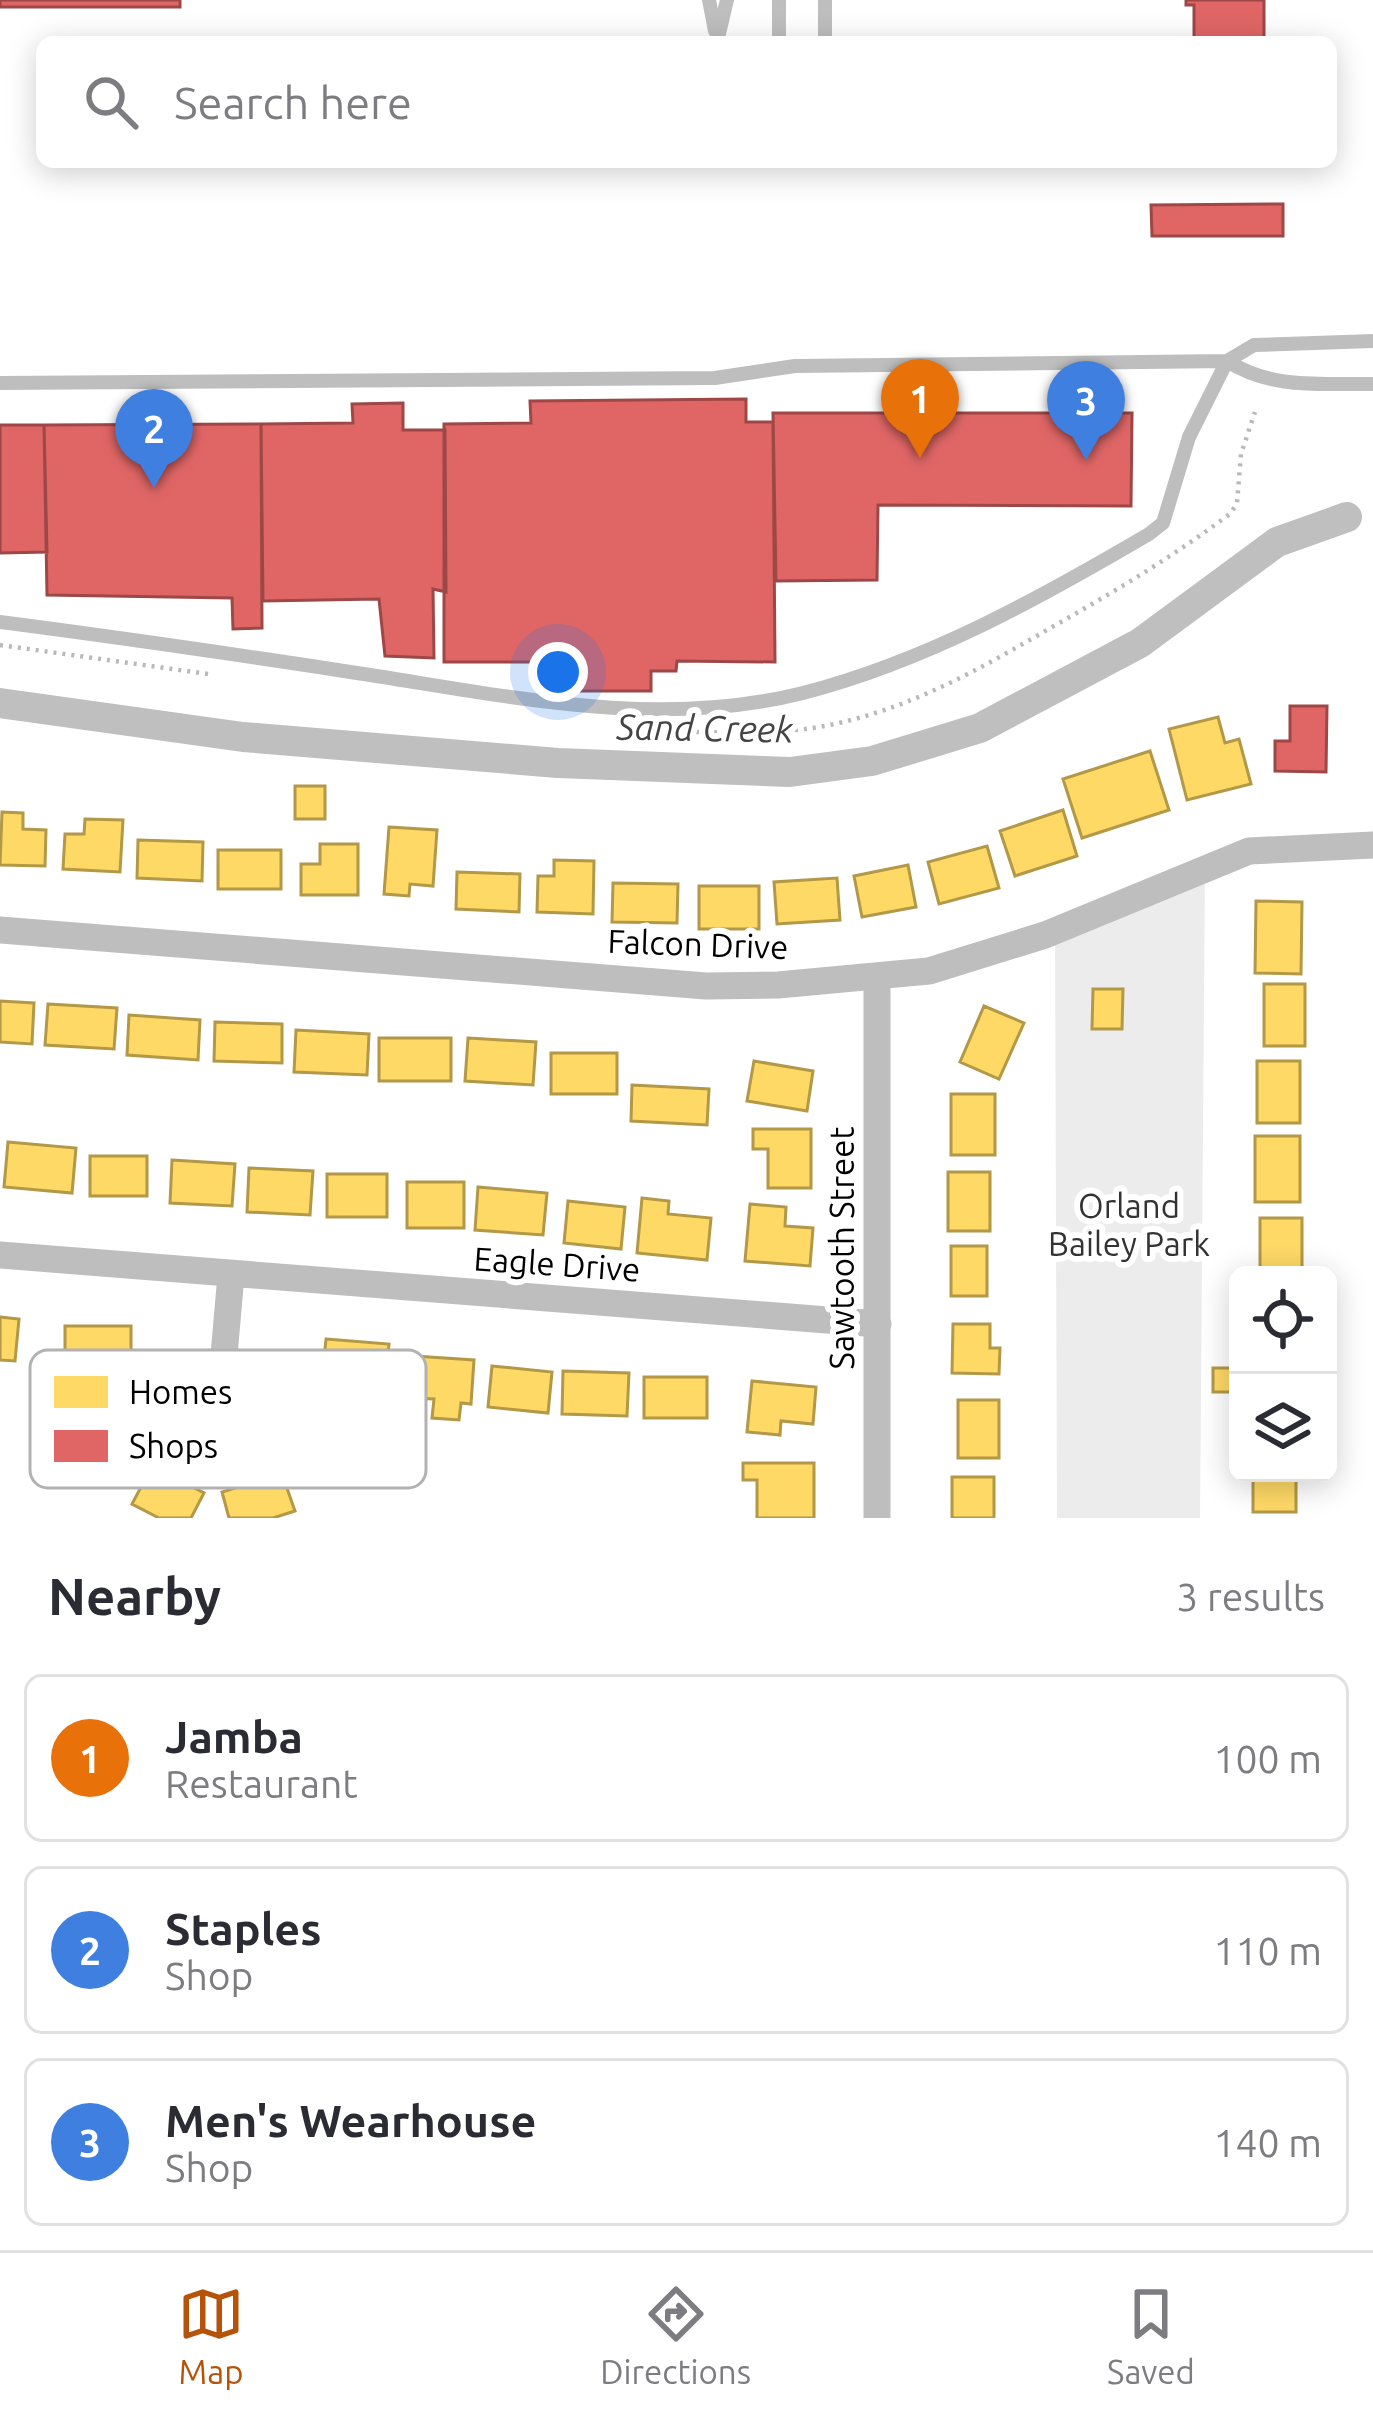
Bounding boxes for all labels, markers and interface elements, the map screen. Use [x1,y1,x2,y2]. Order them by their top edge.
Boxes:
search box [36,36,1337,168]
icon: search [78,69,144,135]
text: Search here [174,77,412,128]
pin: 1 [881,359,959,458]
pin: 3 [1047,361,1125,460]
pin: 2 [115,389,193,488]
your location [528,642,588,702]
water label: Sand Creek [615,705,794,750]
street label: Falcon Drive [607,922,789,965]
street label: Sawtooth Street [823,1127,860,1369]
park label: Orland Bailey Park [1048,1187,1210,1262]
street label: Eagle Drive [473,1239,642,1288]
map controls [1229,1266,1337,1482]
button: locate [1229,1266,1337,1374]
legend [30,1350,426,1488]
text: Homes [129,1373,232,1410]
button: layers [1229,1374,1337,1482]
text: Shops [129,1427,218,1464]
text: Nearby [48,1567,221,1625]
text: 3 results [1176,1575,1325,1618]
text: Jamba [165,1711,303,1762]
text: 1 [79,1737,101,1780]
text: 100 m [1213,1737,1322,1780]
text: Restaurant [165,1762,358,1805]
text: Staples [165,1903,321,1954]
text: 2 [79,1929,101,1972]
text: 110 m [1213,1929,1322,1972]
text: Shop [165,1954,253,1997]
text: Men's Wearhouse [165,2095,536,2146]
text: 3 [79,2121,101,2164]
text: 140 m [1213,2121,1322,2164]
text: Shop [165,2146,253,2189]
tab: Map [178,2281,244,2390]
tab: Directions [600,2281,751,2390]
tab: Saved [1107,2281,1195,2390]

